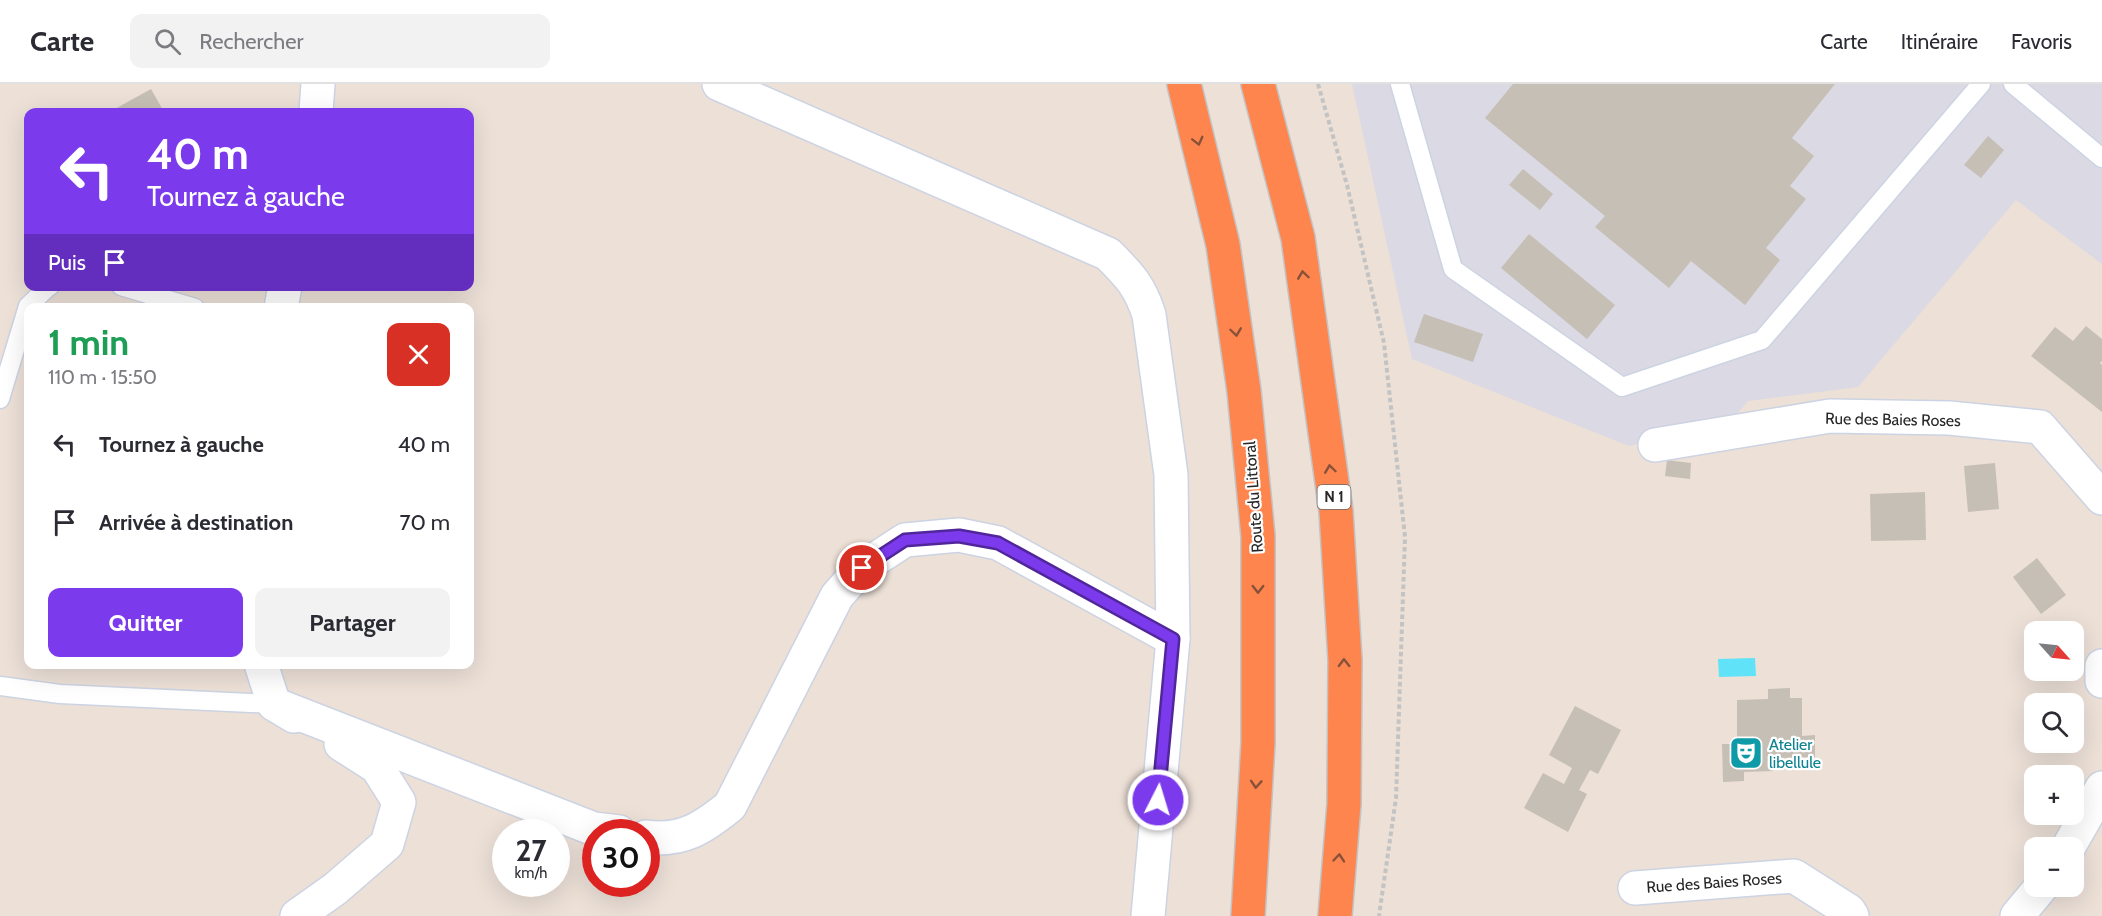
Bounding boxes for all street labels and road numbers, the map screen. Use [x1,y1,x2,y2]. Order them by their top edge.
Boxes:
street label: Rue des Baies Roses [1825,409,1961,430]
street label: Route du Littoral [1240,440,1267,553]
road number: N 1 [1318,485,1350,509]
street label: Rue des Baies Roses [1646,868,1783,897]

